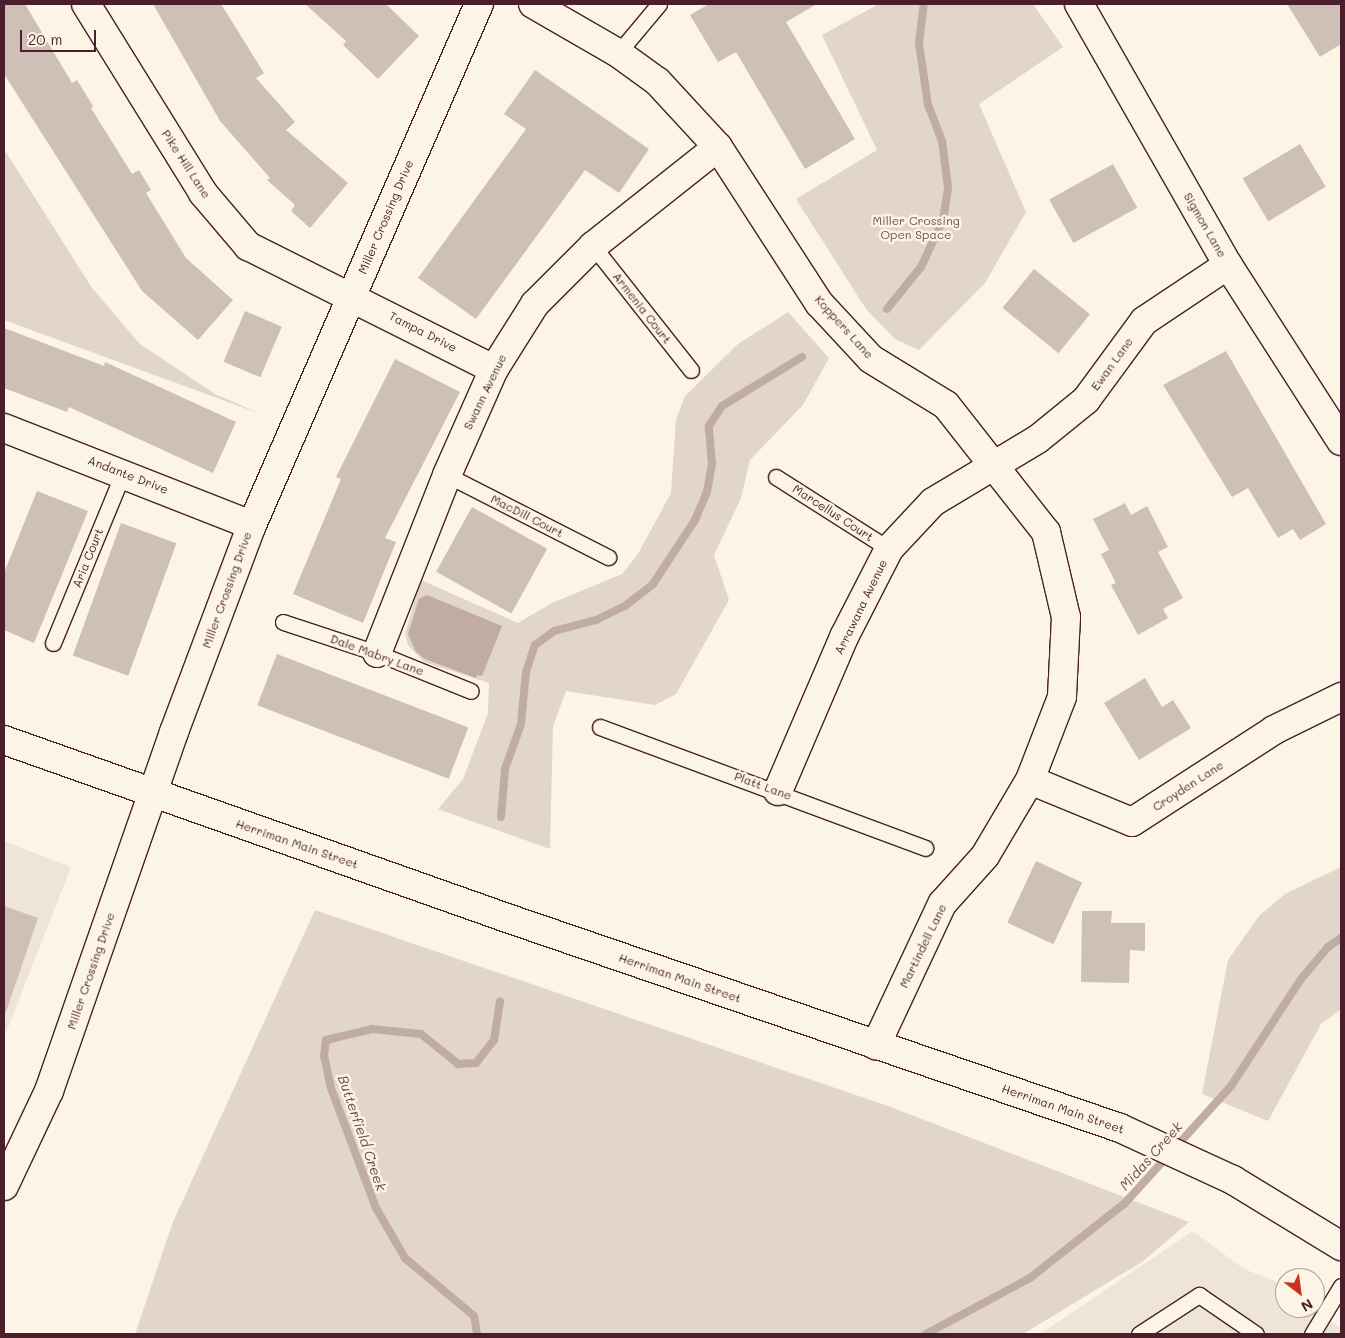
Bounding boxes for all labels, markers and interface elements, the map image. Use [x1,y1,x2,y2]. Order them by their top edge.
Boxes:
scale bar [22,20,99,52]
text: 20 m [28,29,62,49]
street label: Pike Hill Lane [159,127,213,201]
street label: Miller Crossing Drive [355,158,417,276]
street label: Sigmon Lane [1181,190,1229,260]
park label: Miller Crossing Open Space [872,214,960,242]
street label: Armenia Court [610,269,674,347]
street label: Koppers Lane [812,292,876,362]
street label: Tampa Drive [387,309,459,355]
street label: Ewan Lane [1088,335,1136,393]
street label: Swann Avenue [461,352,509,432]
street label: Andante Drive [86,453,170,497]
street label: Marcellus Court [790,482,876,544]
street label: MacDill Court [488,492,566,540]
street label: Aria Court [70,526,106,590]
street label: Miller Crossing Drive [199,530,255,650]
street label: Arrawana Avenue [832,557,890,657]
street label: Dale Mabry Lane [328,631,426,679]
street label: Croyden Lane [1150,758,1226,814]
street label: Platt Lane [732,769,794,803]
street label: Herriman Main Street [234,816,360,872]
street label: Martindell Lane [896,902,950,990]
street label: Miller Crossing Drive [64,911,118,1031]
street label: Herriman Main Street [617,950,743,1006]
water label: Butterfield Creek [334,1073,390,1193]
street label: Herriman Main Street [1000,1081,1126,1137]
water label: Midas Creek [1116,1118,1186,1194]
north arrow [1275,1268,1325,1318]
text: N [1298,1295,1317,1316]

